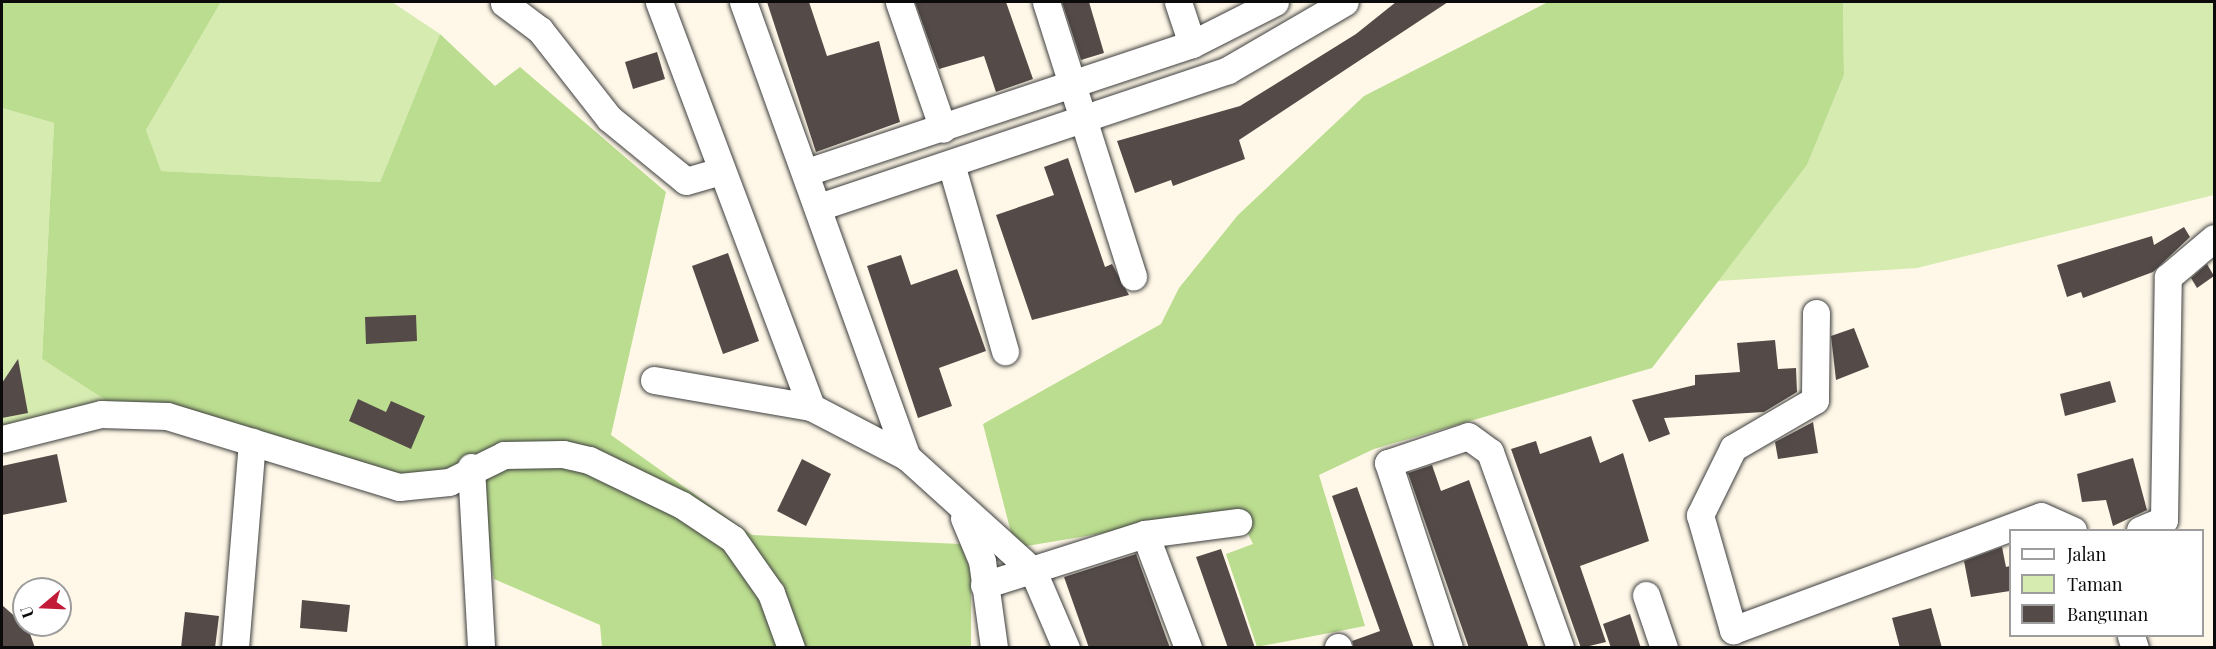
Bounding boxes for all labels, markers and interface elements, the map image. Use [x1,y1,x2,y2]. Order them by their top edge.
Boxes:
legend [2009,529,2204,637]
text: Jalan [2067,542,2106,566]
text: Taman [2067,572,2123,596]
north arrow [12,577,72,637]
text: Bangunan [2067,602,2148,626]
text: U [15,604,38,621]

